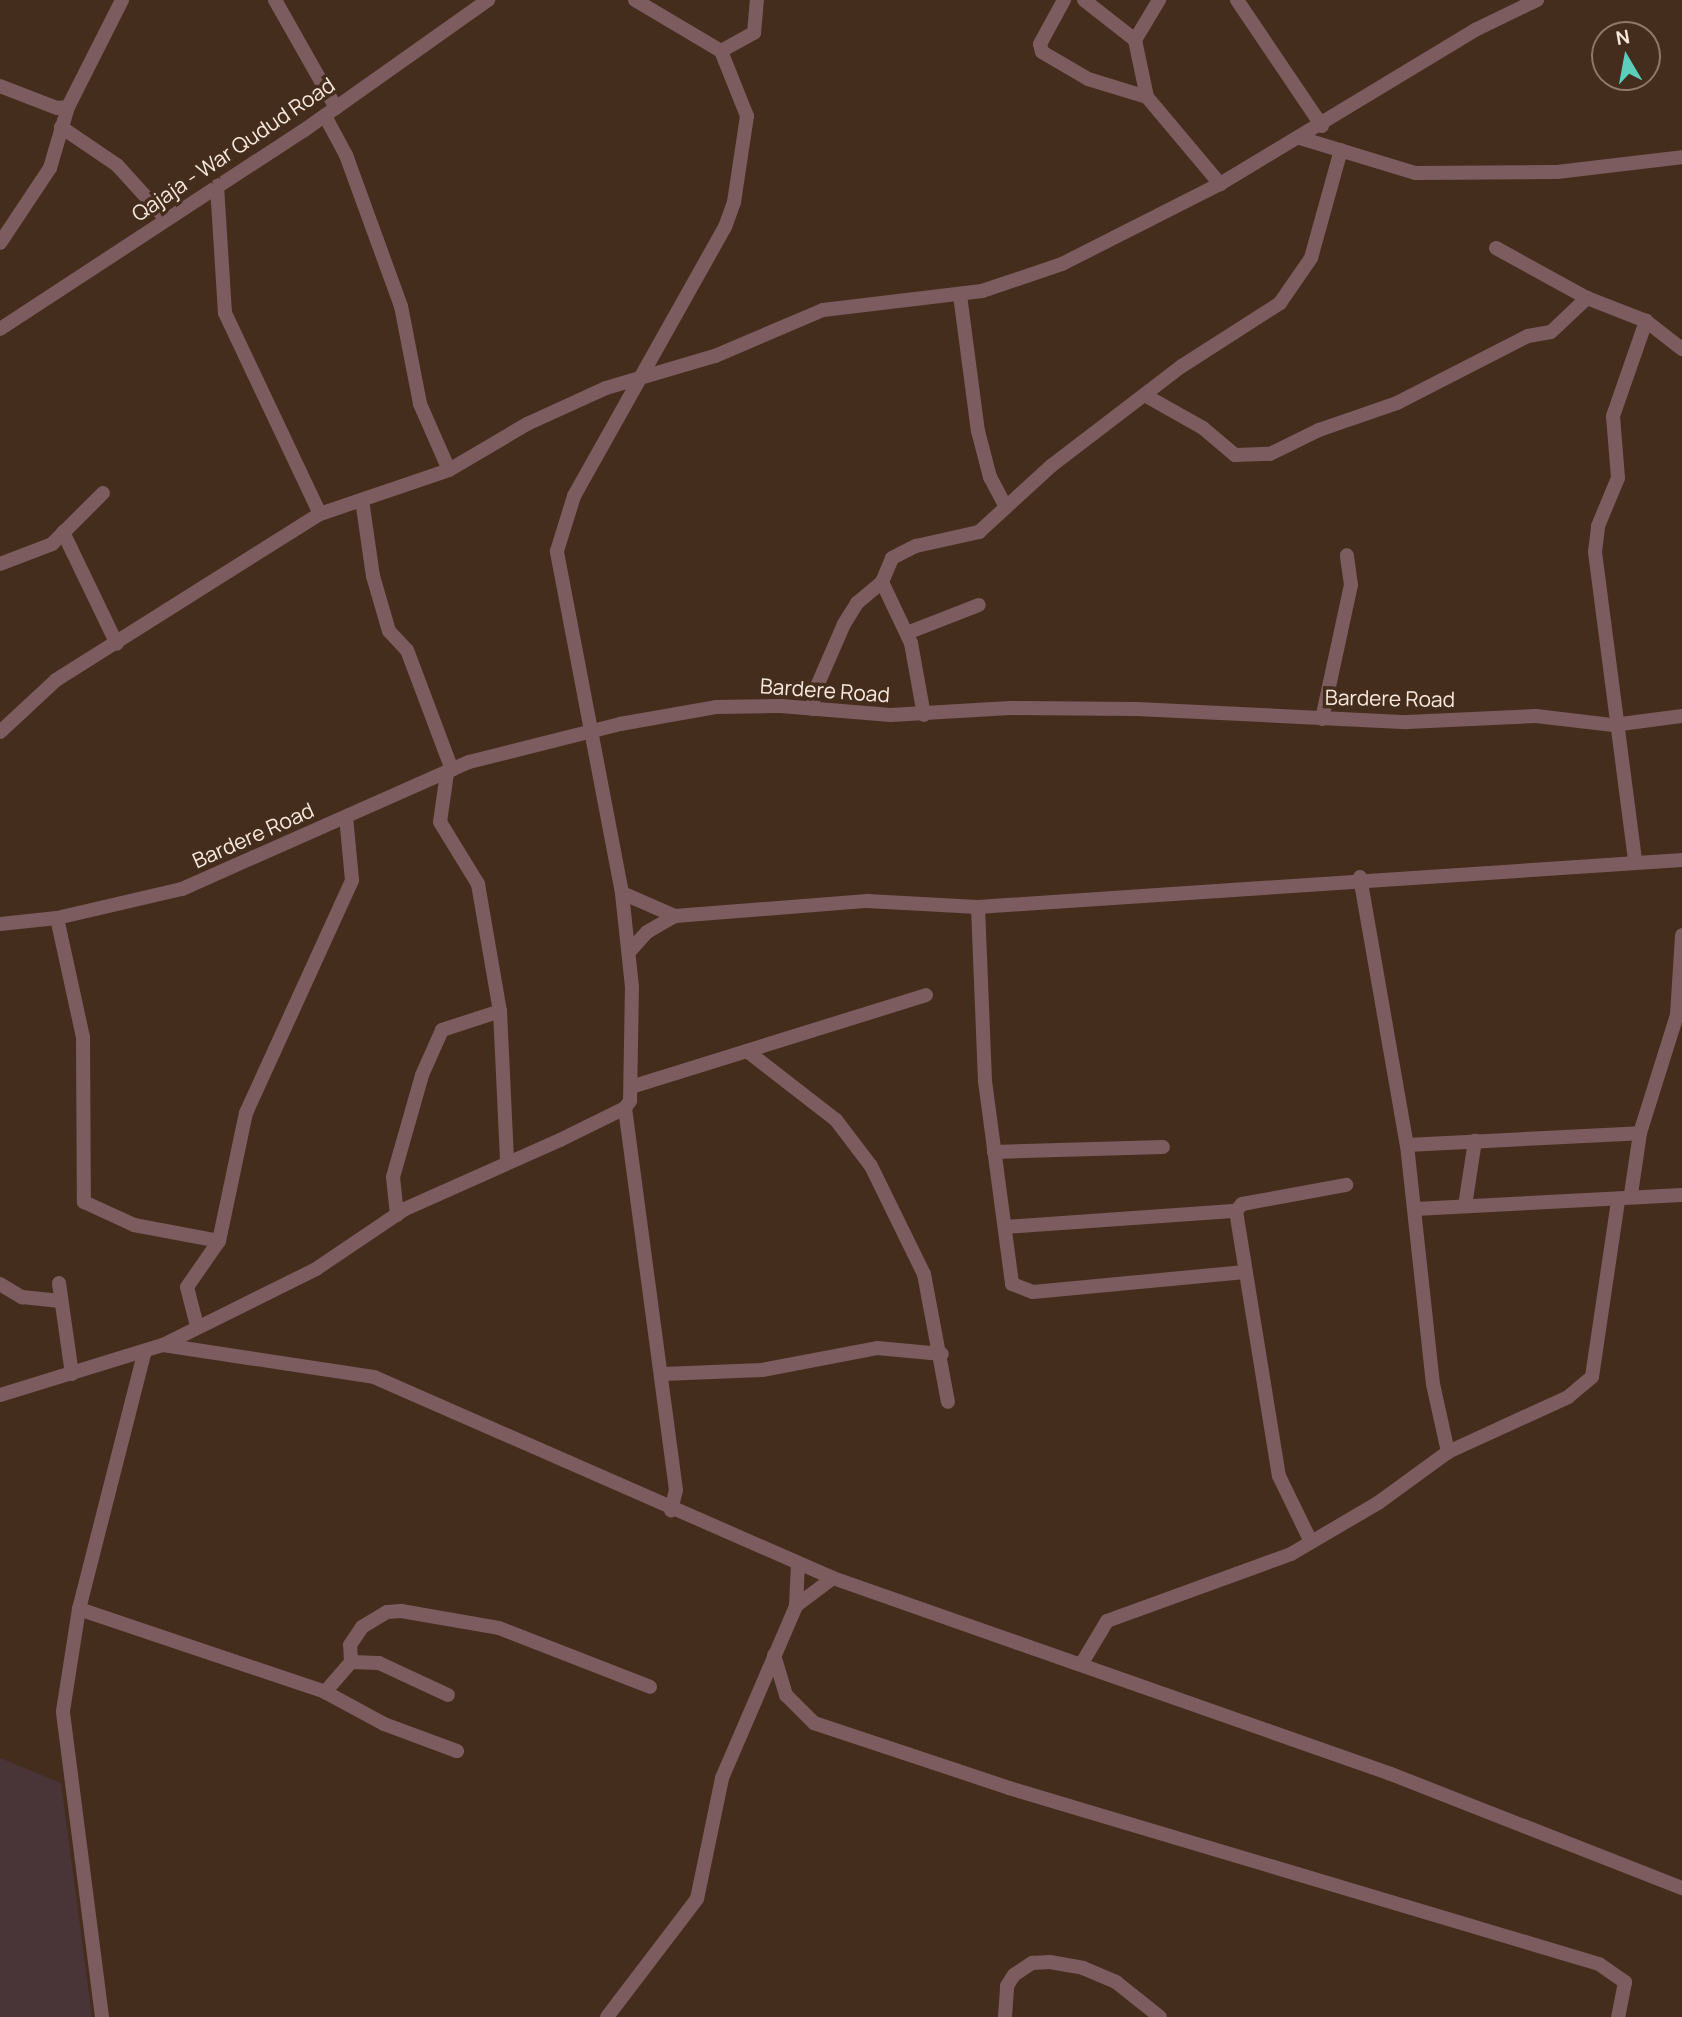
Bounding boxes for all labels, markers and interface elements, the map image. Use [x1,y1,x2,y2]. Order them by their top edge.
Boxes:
north arrow [1591,21,1661,91]
text: N [1614,23,1632,51]
street label: Qajaja - War Qudud Road [127,72,339,226]
street label: Bardere Road [759,673,891,707]
street label: Bardere Road [1325,684,1455,712]
street label: Bardere Road [188,797,318,873]

